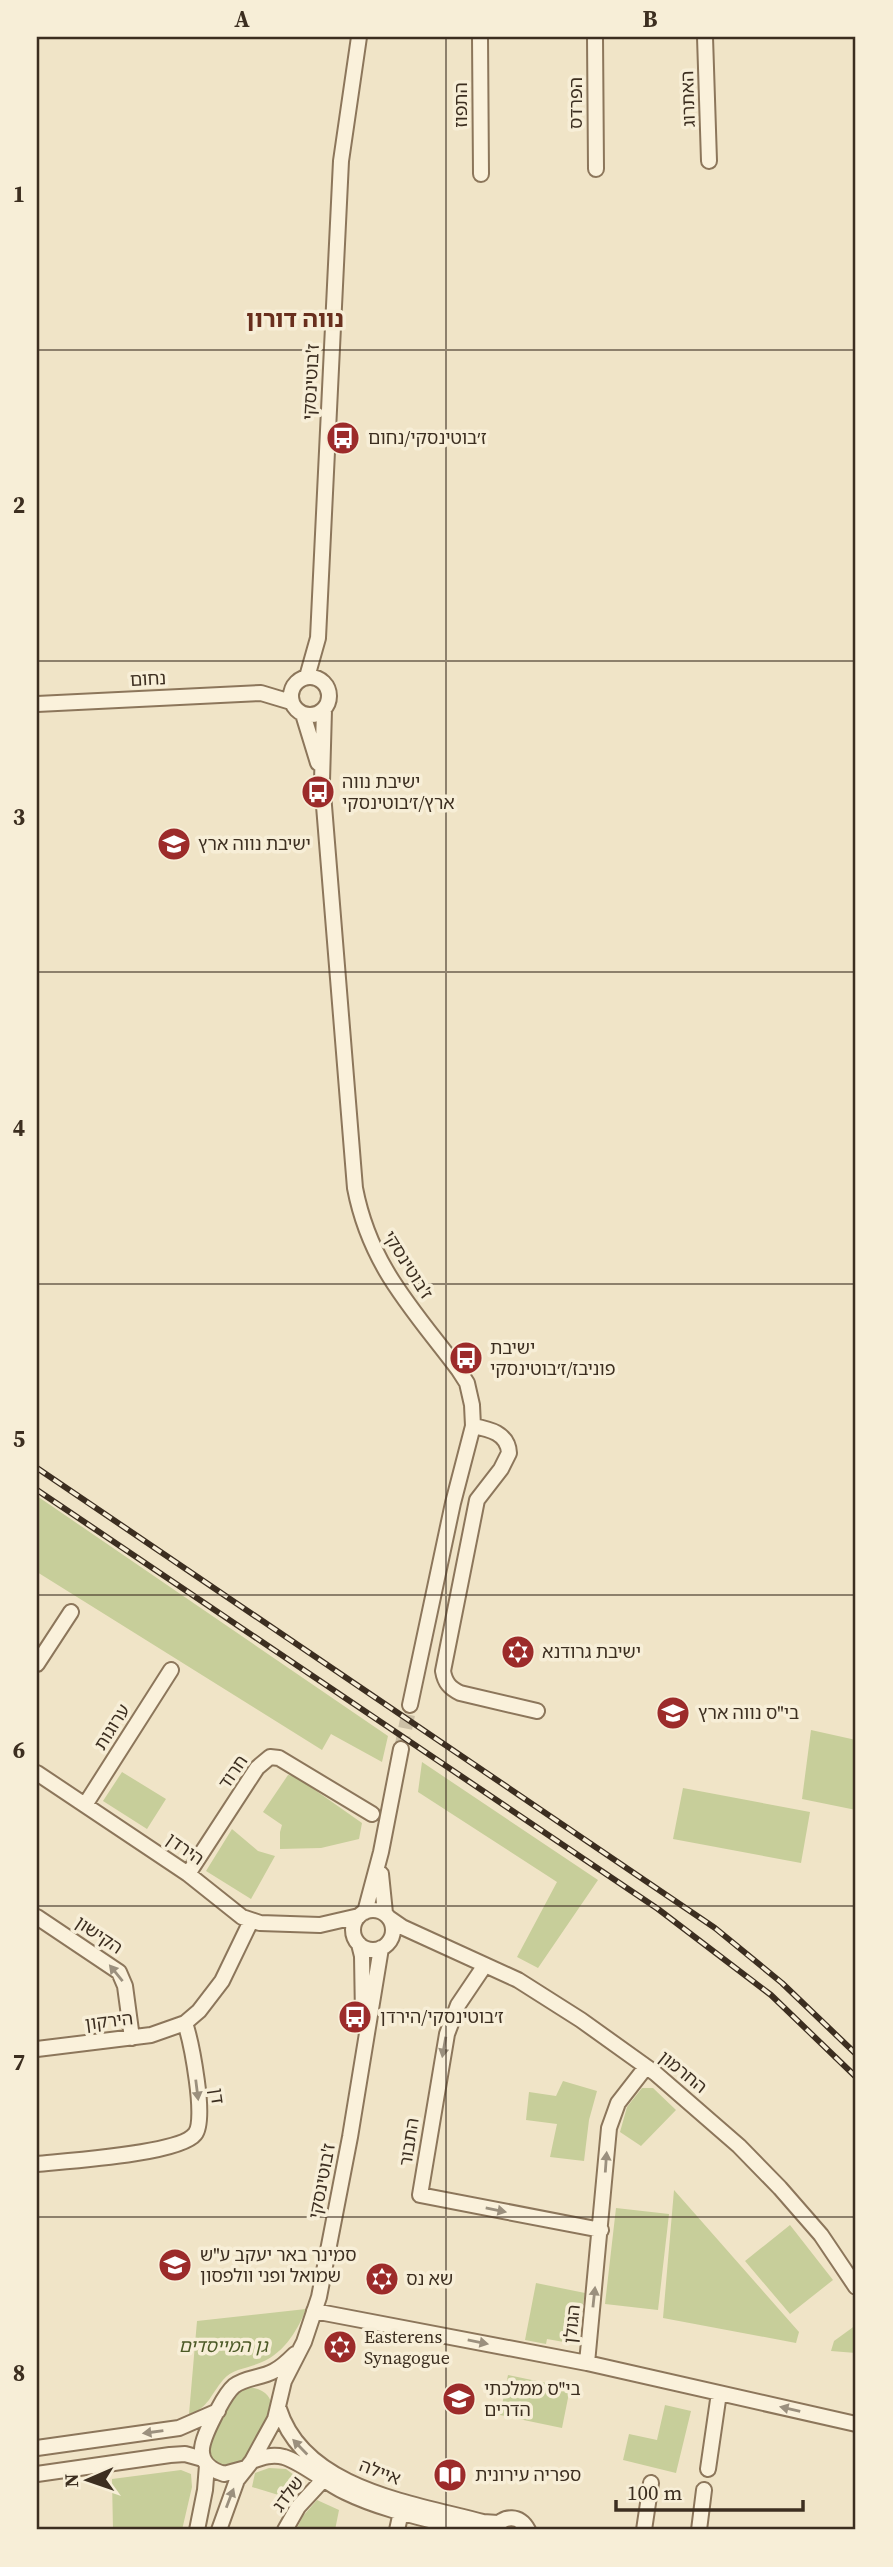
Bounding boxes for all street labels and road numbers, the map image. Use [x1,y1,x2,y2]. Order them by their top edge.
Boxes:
street label: האתרוג [674,70,701,128]
street label: הפרדס [563,77,588,129]
street label: התפוז [448,82,473,128]
street label: ז'בוטינסקי [296,343,325,421]
street label: נחום [129,665,167,692]
street label: ז'בוטינסקי [378,1226,439,1304]
street label: ערוגות [88,1699,135,1755]
street label: חרוד [212,1750,253,1794]
street label: הירדן [161,1826,209,1871]
street label: הקישון [71,1910,128,1960]
street label: הירקון [83,2005,134,2036]
street label: החרמון [654,2044,713,2099]
street label: דן [204,2086,231,2106]
street label: התבור [392,2116,425,2168]
street label: ז'בוטינסקי [302,2141,341,2221]
street label: הגולן [557,2303,586,2345]
street label: איילה [356,2452,404,2491]
street label: שלדג [266,2471,309,2517]

